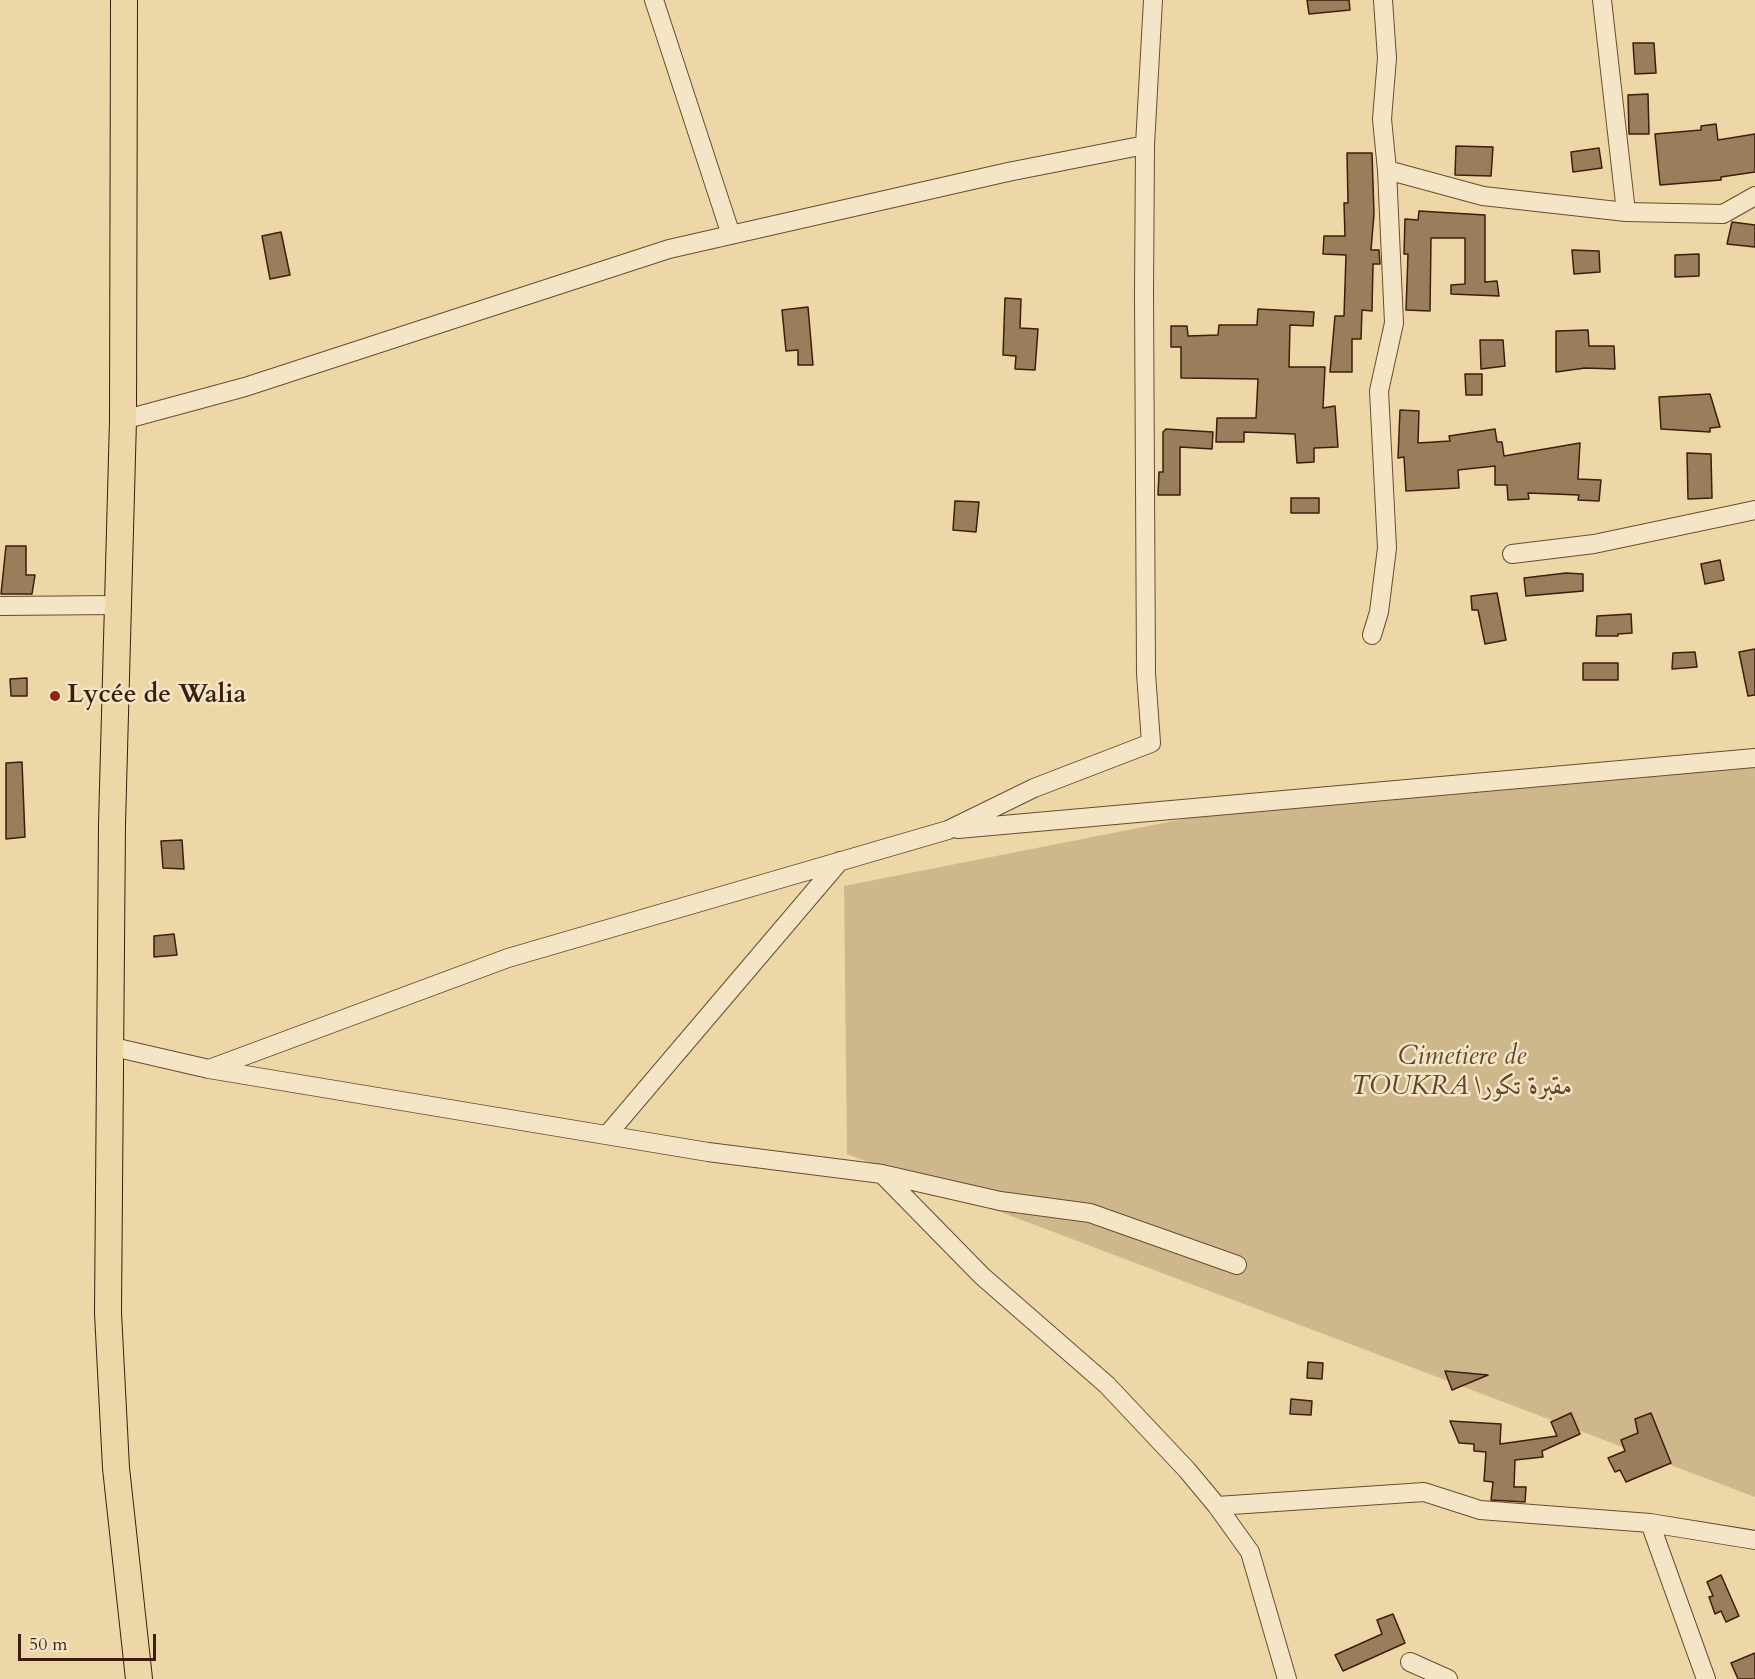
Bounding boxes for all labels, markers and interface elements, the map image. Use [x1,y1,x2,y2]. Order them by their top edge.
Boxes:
place label: Lycée de Walia [67,680,246,712]
marker: Lycée de Walia [48,689,62,703]
park label: Cimetiere de TOUKRA مقبرة تكورا [1351,1042,1573,1104]
scale bar [21,1622,159,1660]
text: 50 m [29,1632,68,1657]

